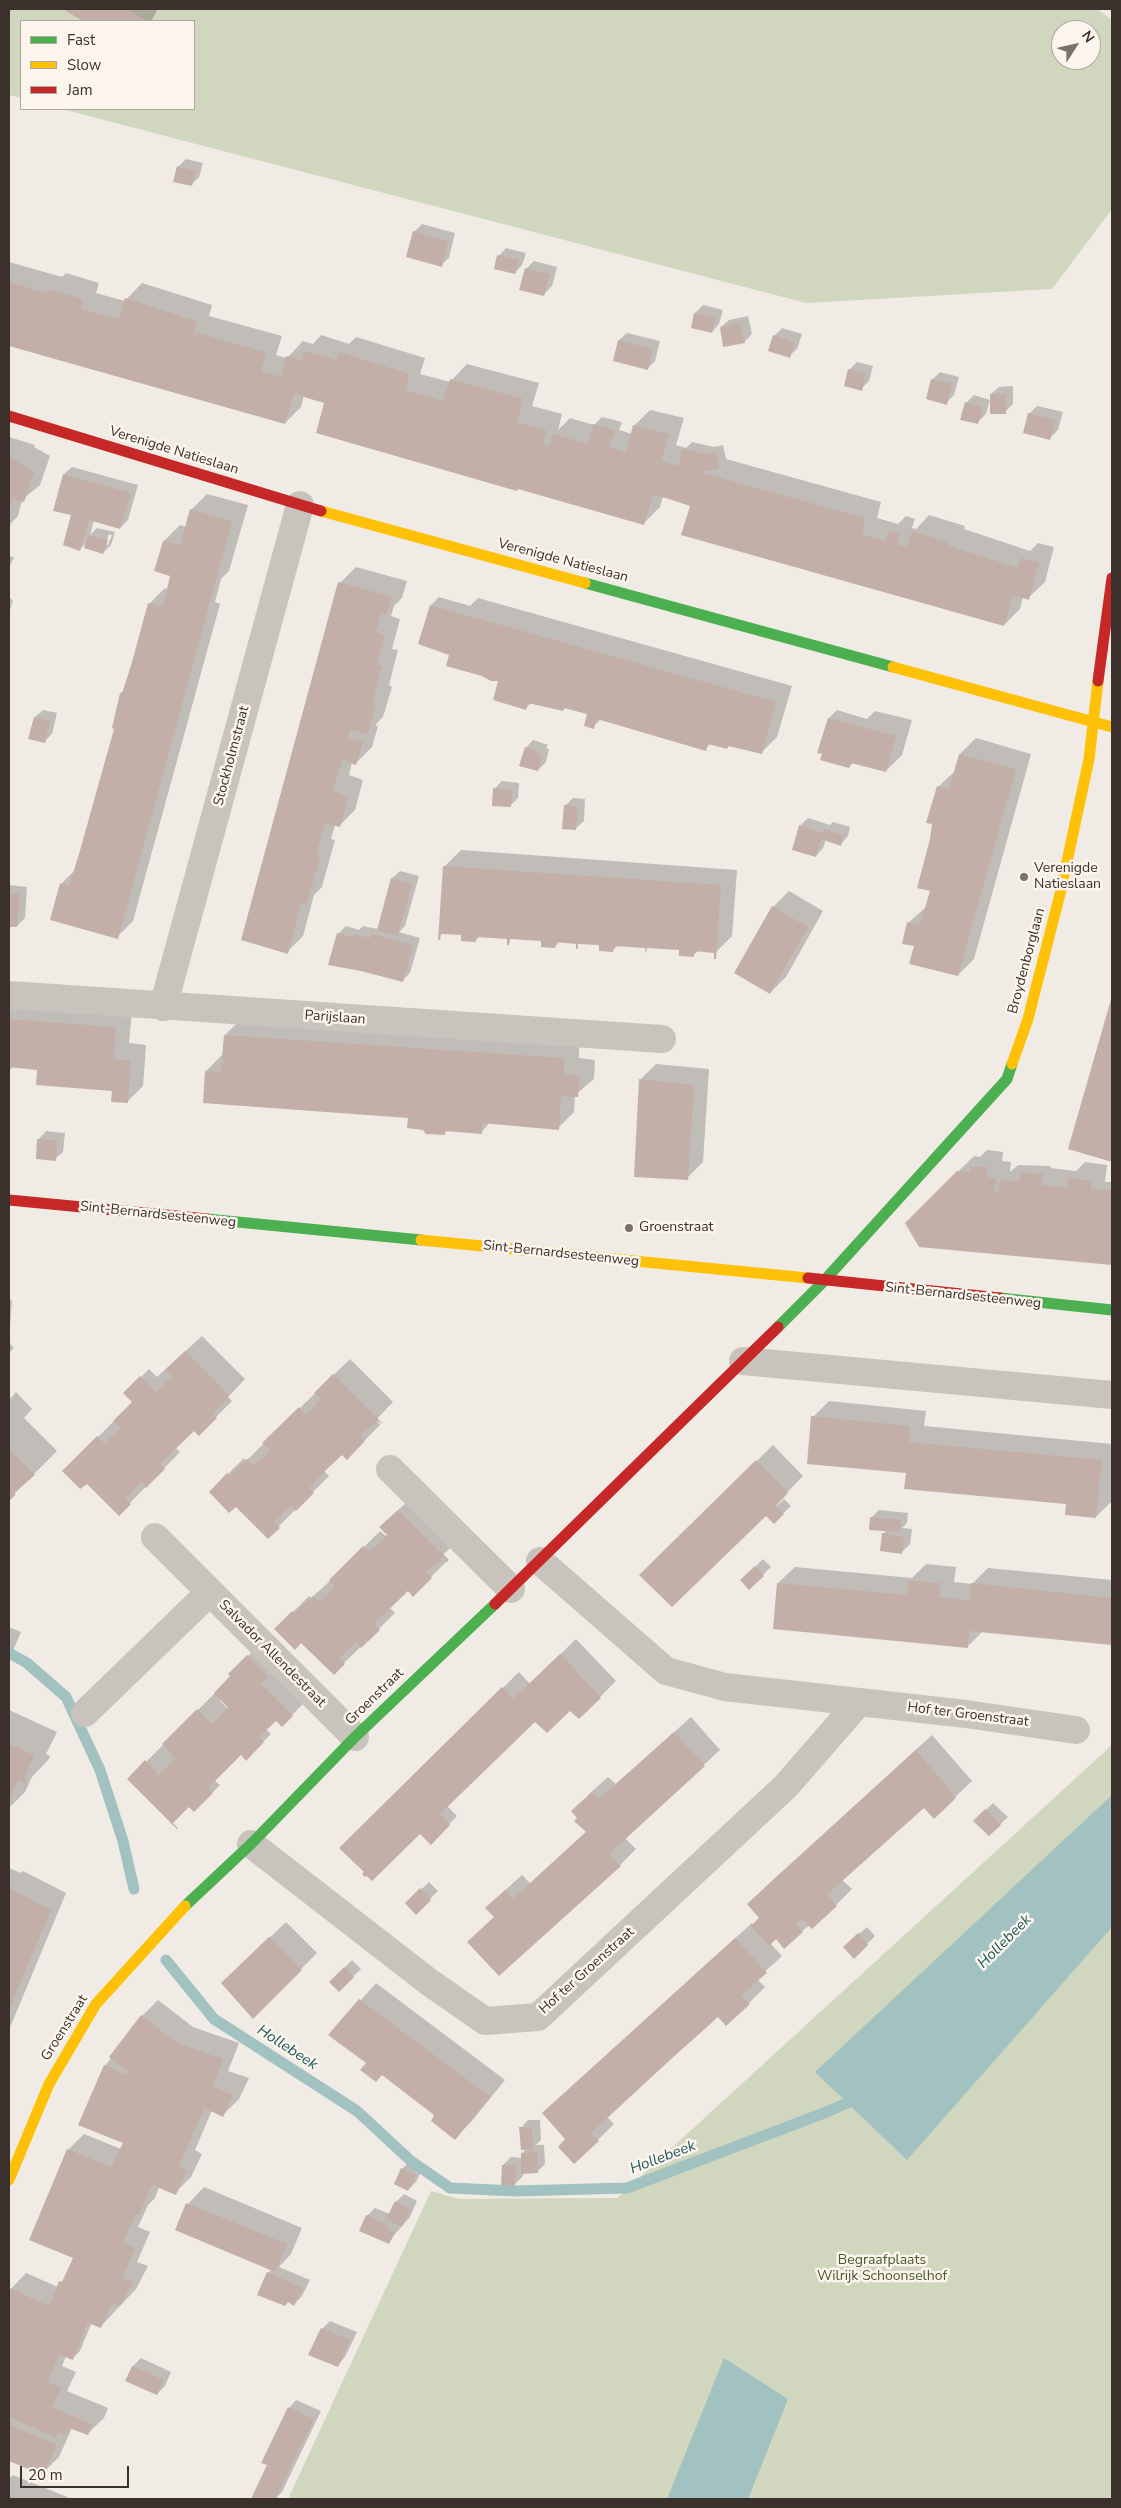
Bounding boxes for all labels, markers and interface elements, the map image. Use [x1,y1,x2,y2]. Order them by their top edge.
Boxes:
legend [20,20,195,110]
north arrow [1051,20,1101,70]
text: N [1077,27,1099,46]
text: Fast [67,30,95,50]
text: Slow [67,55,101,75]
text: Jam [67,80,93,100]
street label: Verenigde Natieslaan [107,423,241,479]
street label: Verenigde Natieslaan [496,536,630,586]
street label: Stockholmstraat [211,704,253,808]
place label: Verenigde Natieslaan [1034,861,1101,894]
marker: Verenigde Natieslaan [1018,871,1030,883]
street label: Broydenborglaan [1005,906,1049,1016]
street label: Parijslaan [304,1007,366,1029]
street label: Sint-Bernardsesteenweg [79,1198,237,1232]
place label: Groenstraat [639,1220,714,1236]
marker: Groenstraat [623,1222,635,1234]
street label: Sint-Bernardsesteenweg [482,1237,640,1271]
street label: Sint-Bernardsesteenweg [884,1279,1042,1313]
street label: Salvador Allendestraat [215,1597,329,1711]
street label: Groenstraat [342,1665,408,1729]
street label: Hof ter Groenstraat [906,1699,1030,1731]
water label: Hollebeek [974,1911,1036,1973]
street label: Hof ter Groenstraat [536,1924,638,2018]
street label: Groenstraat [38,1992,92,2064]
water label: Hollebeek [253,2022,321,2074]
water label: Hollebeek [628,2137,698,2179]
park label: Begraafplaats Wilrijk Schoonselhof [817,2253,947,2286]
scale bar [22,2456,131,2488]
text: 20 m [28,2465,63,2485]

